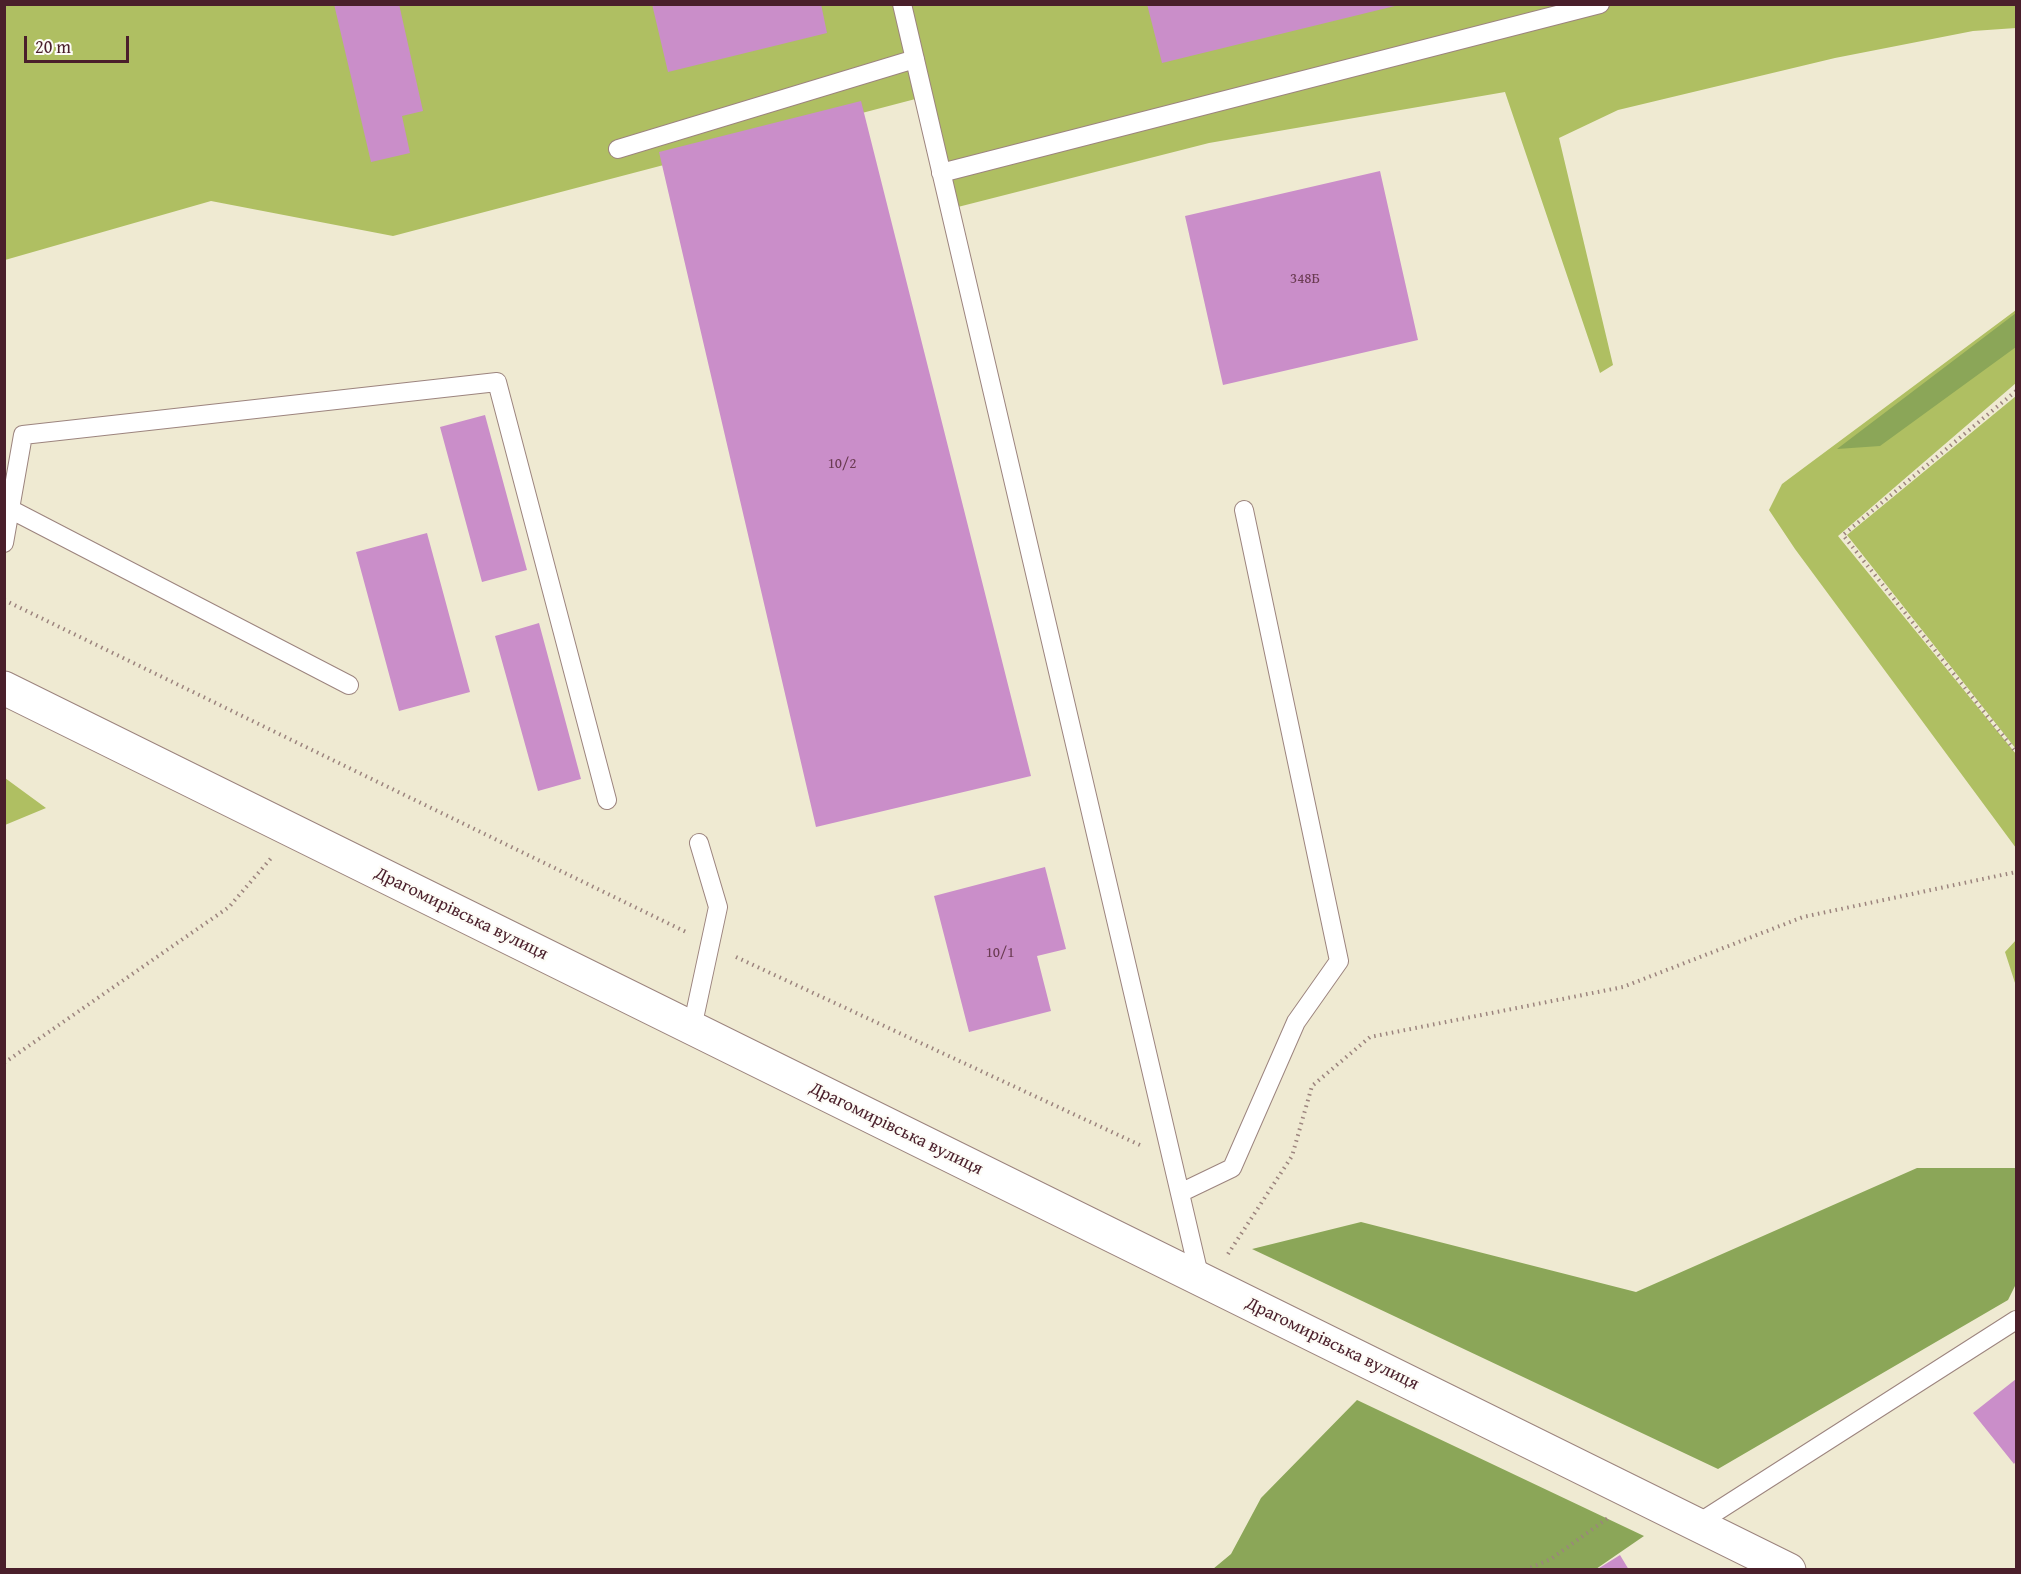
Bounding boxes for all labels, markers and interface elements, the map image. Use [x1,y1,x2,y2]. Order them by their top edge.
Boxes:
scale bar [27,24,132,62]
text: 20 m [35,33,71,60]
house number: 348Б [1290,270,1320,288]
house number: 10/2 [828,455,856,473]
street label: Драгомирівська вулиця [371,863,551,965]
house number: 10/1 [986,944,1014,962]
street label: Драгомирівська вулиця [806,1078,986,1180]
street label: Драгомирівська вулиця [1242,1293,1422,1395]

